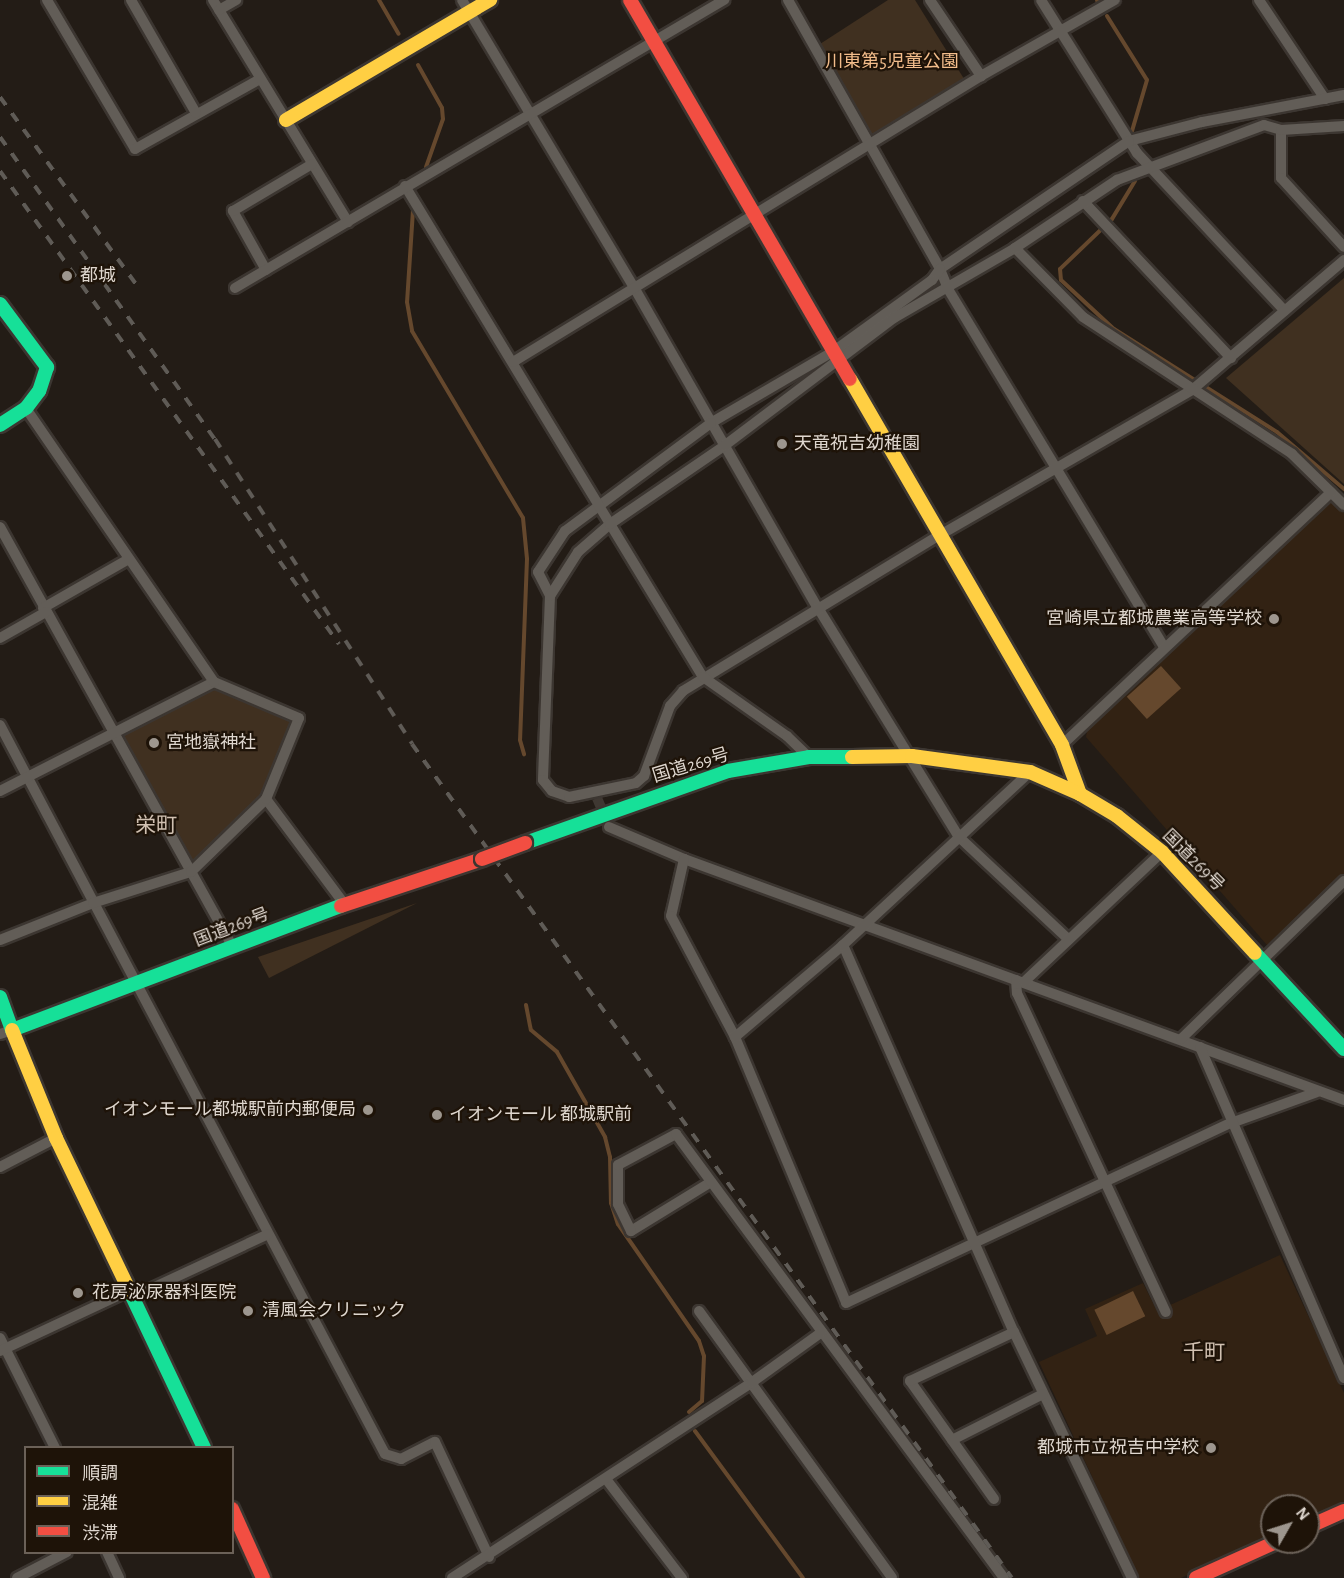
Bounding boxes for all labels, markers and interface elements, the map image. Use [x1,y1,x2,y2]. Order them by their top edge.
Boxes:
park label: 川東第5児童公園 [825,51,959,73]
place label: 都城 [80,265,116,287]
marker: 都城 [58,267,76,285]
place label: 天竜祝吉幼稚園 [794,433,920,455]
marker: 天竜祝吉幼稚園 [775,437,789,451]
place label: 宮崎県立都城農業高等学校 [1046,608,1262,630]
marker: 宮崎県立都城農業高等学校 [1267,612,1281,626]
place label: 宮地嶽神社 [166,732,256,754]
marker: 宮地嶽神社 [147,736,161,750]
street label: 国道269号 [650,744,732,788]
district label: 栄町 [135,813,177,839]
street label: 国道269号 [1157,825,1229,897]
street label: 国道269号 [191,904,273,952]
place label: イオンモール都城駅前内郵便局 [104,1099,356,1121]
marker: イオンモール都城駅前内郵便局 [361,1103,375,1117]
place label: イオンモール 都城駅前 [449,1104,632,1126]
marker: イオンモール 都城駅前 [430,1108,444,1122]
place label: 花房泌尿器科医院 [92,1282,236,1304]
marker: 花房泌尿器科医院 [69,1284,87,1302]
place label: 清風会クリニック [262,1300,406,1322]
marker: 清風会クリニック [239,1302,257,1320]
district label: 千町 [1183,1340,1225,1366]
place label: 都城市立祝吉中学校 [1037,1437,1199,1459]
marker: 都城市立祝吉中学校 [1204,1441,1218,1455]
legend [24,1446,234,1554]
text: 順調 [82,1465,118,1483]
north arrow [1260,1494,1320,1554]
text: 混雑 [82,1495,118,1513]
text: N [1293,1505,1312,1523]
text: 渋滞 [82,1525,118,1543]

